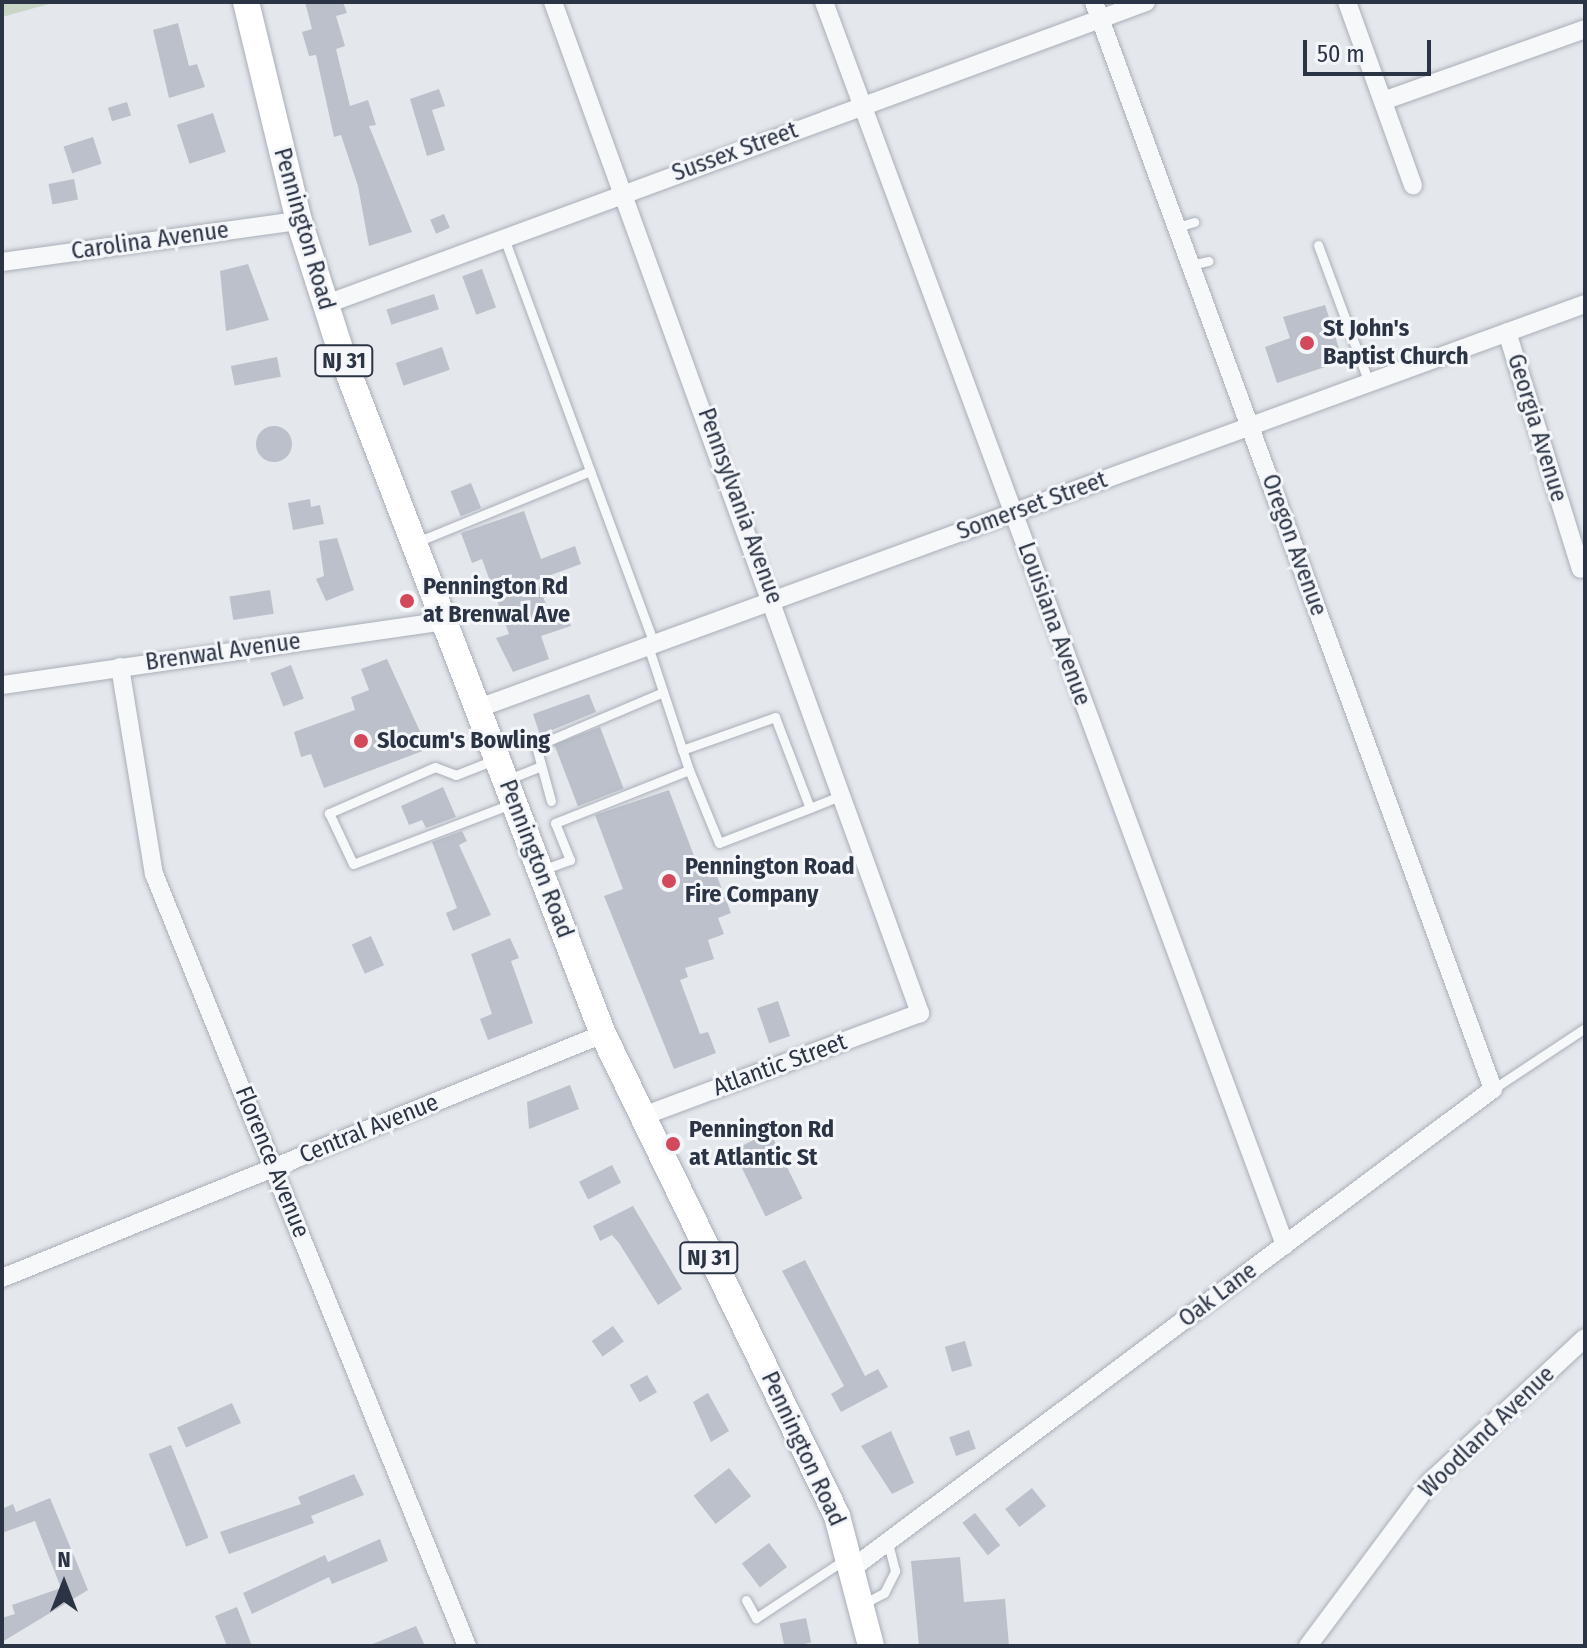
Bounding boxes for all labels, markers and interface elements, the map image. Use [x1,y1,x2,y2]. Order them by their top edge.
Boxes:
scale bar [1307,24,1435,74]
text: 50 m [1317,40,1365,68]
street label: Sussex Street [668,116,802,188]
street label: Pennington Road [267,145,341,313]
street label: Carolina Avenue [69,216,231,266]
place label: St John's Baptist Church [1323,315,1469,371]
marker: St John's Baptist Church [1298,334,1316,352]
road number: NJ 31 [314,343,374,379]
street label: Georgia Avenue [1501,351,1573,505]
street label: Pennsylvania Avenue [691,404,789,608]
street label: Somerset Street [953,466,1111,546]
street label: Oregon Avenue [1255,470,1333,620]
street label: Louisiana Avenue [1011,538,1097,710]
place label: Pennington Rd at Brenwal Ave [423,573,570,629]
marker: Pennington Rd at Brenwal Ave [398,592,416,610]
street label: Brenwal Avenue [144,627,302,677]
place label: Slocum's Bowling [377,727,550,755]
marker: Slocum's Bowling [352,732,370,750]
street label: Pennington Road [493,776,579,942]
place label: Pennington Road Fire Company [685,853,855,909]
marker: Pennington Road Fire Company [660,872,678,890]
street label: Atlantic Street [709,1028,851,1102]
street label: Florence Avenue [229,1082,315,1242]
street label: Central Avenue [295,1088,443,1170]
place label: Pennington Rd at Atlantic St [689,1116,834,1172]
marker: Pennington Rd at Atlantic St [664,1135,682,1153]
road number: NJ 31 [679,1240,739,1276]
street label: Oak Lane [1173,1256,1263,1334]
street label: Woodland Avenue [1413,1360,1561,1504]
street label: Pennington Road [755,1367,851,1531]
north arrow [24,1544,104,1624]
text: N [57,1546,71,1573]

